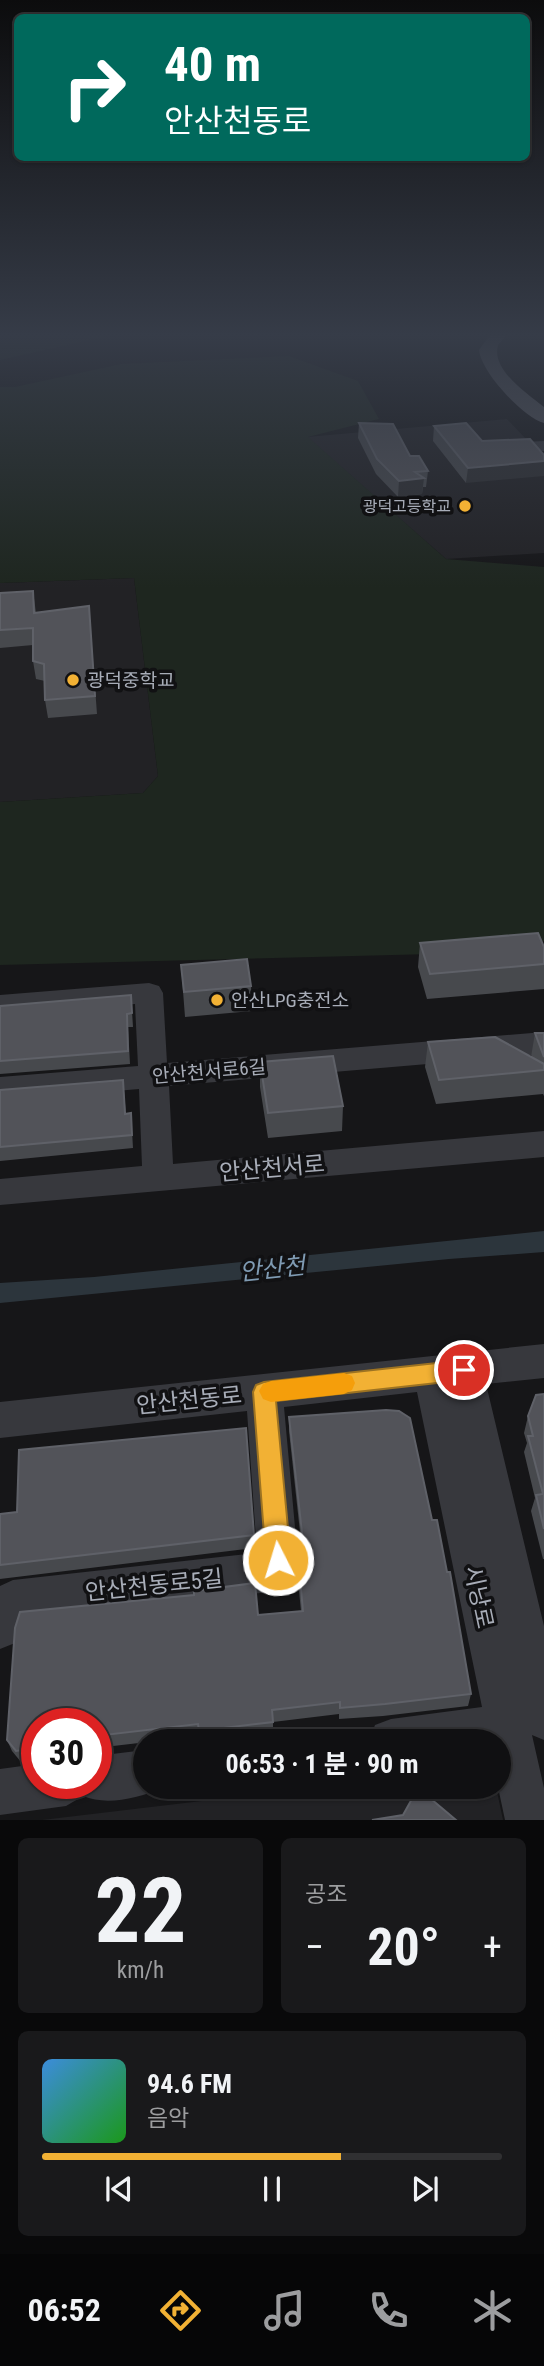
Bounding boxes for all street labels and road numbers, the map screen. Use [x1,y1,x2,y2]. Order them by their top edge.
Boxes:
street label: 안산천서로6길 [151,1055,267,1088]
street label: 안산천서로 [218,1150,326,1187]
street label: 안산천동로 [135,1382,243,1419]
street label: 시낭로 [459,1563,498,1631]
street label: 안산천동로5길 [84,1565,224,1606]

